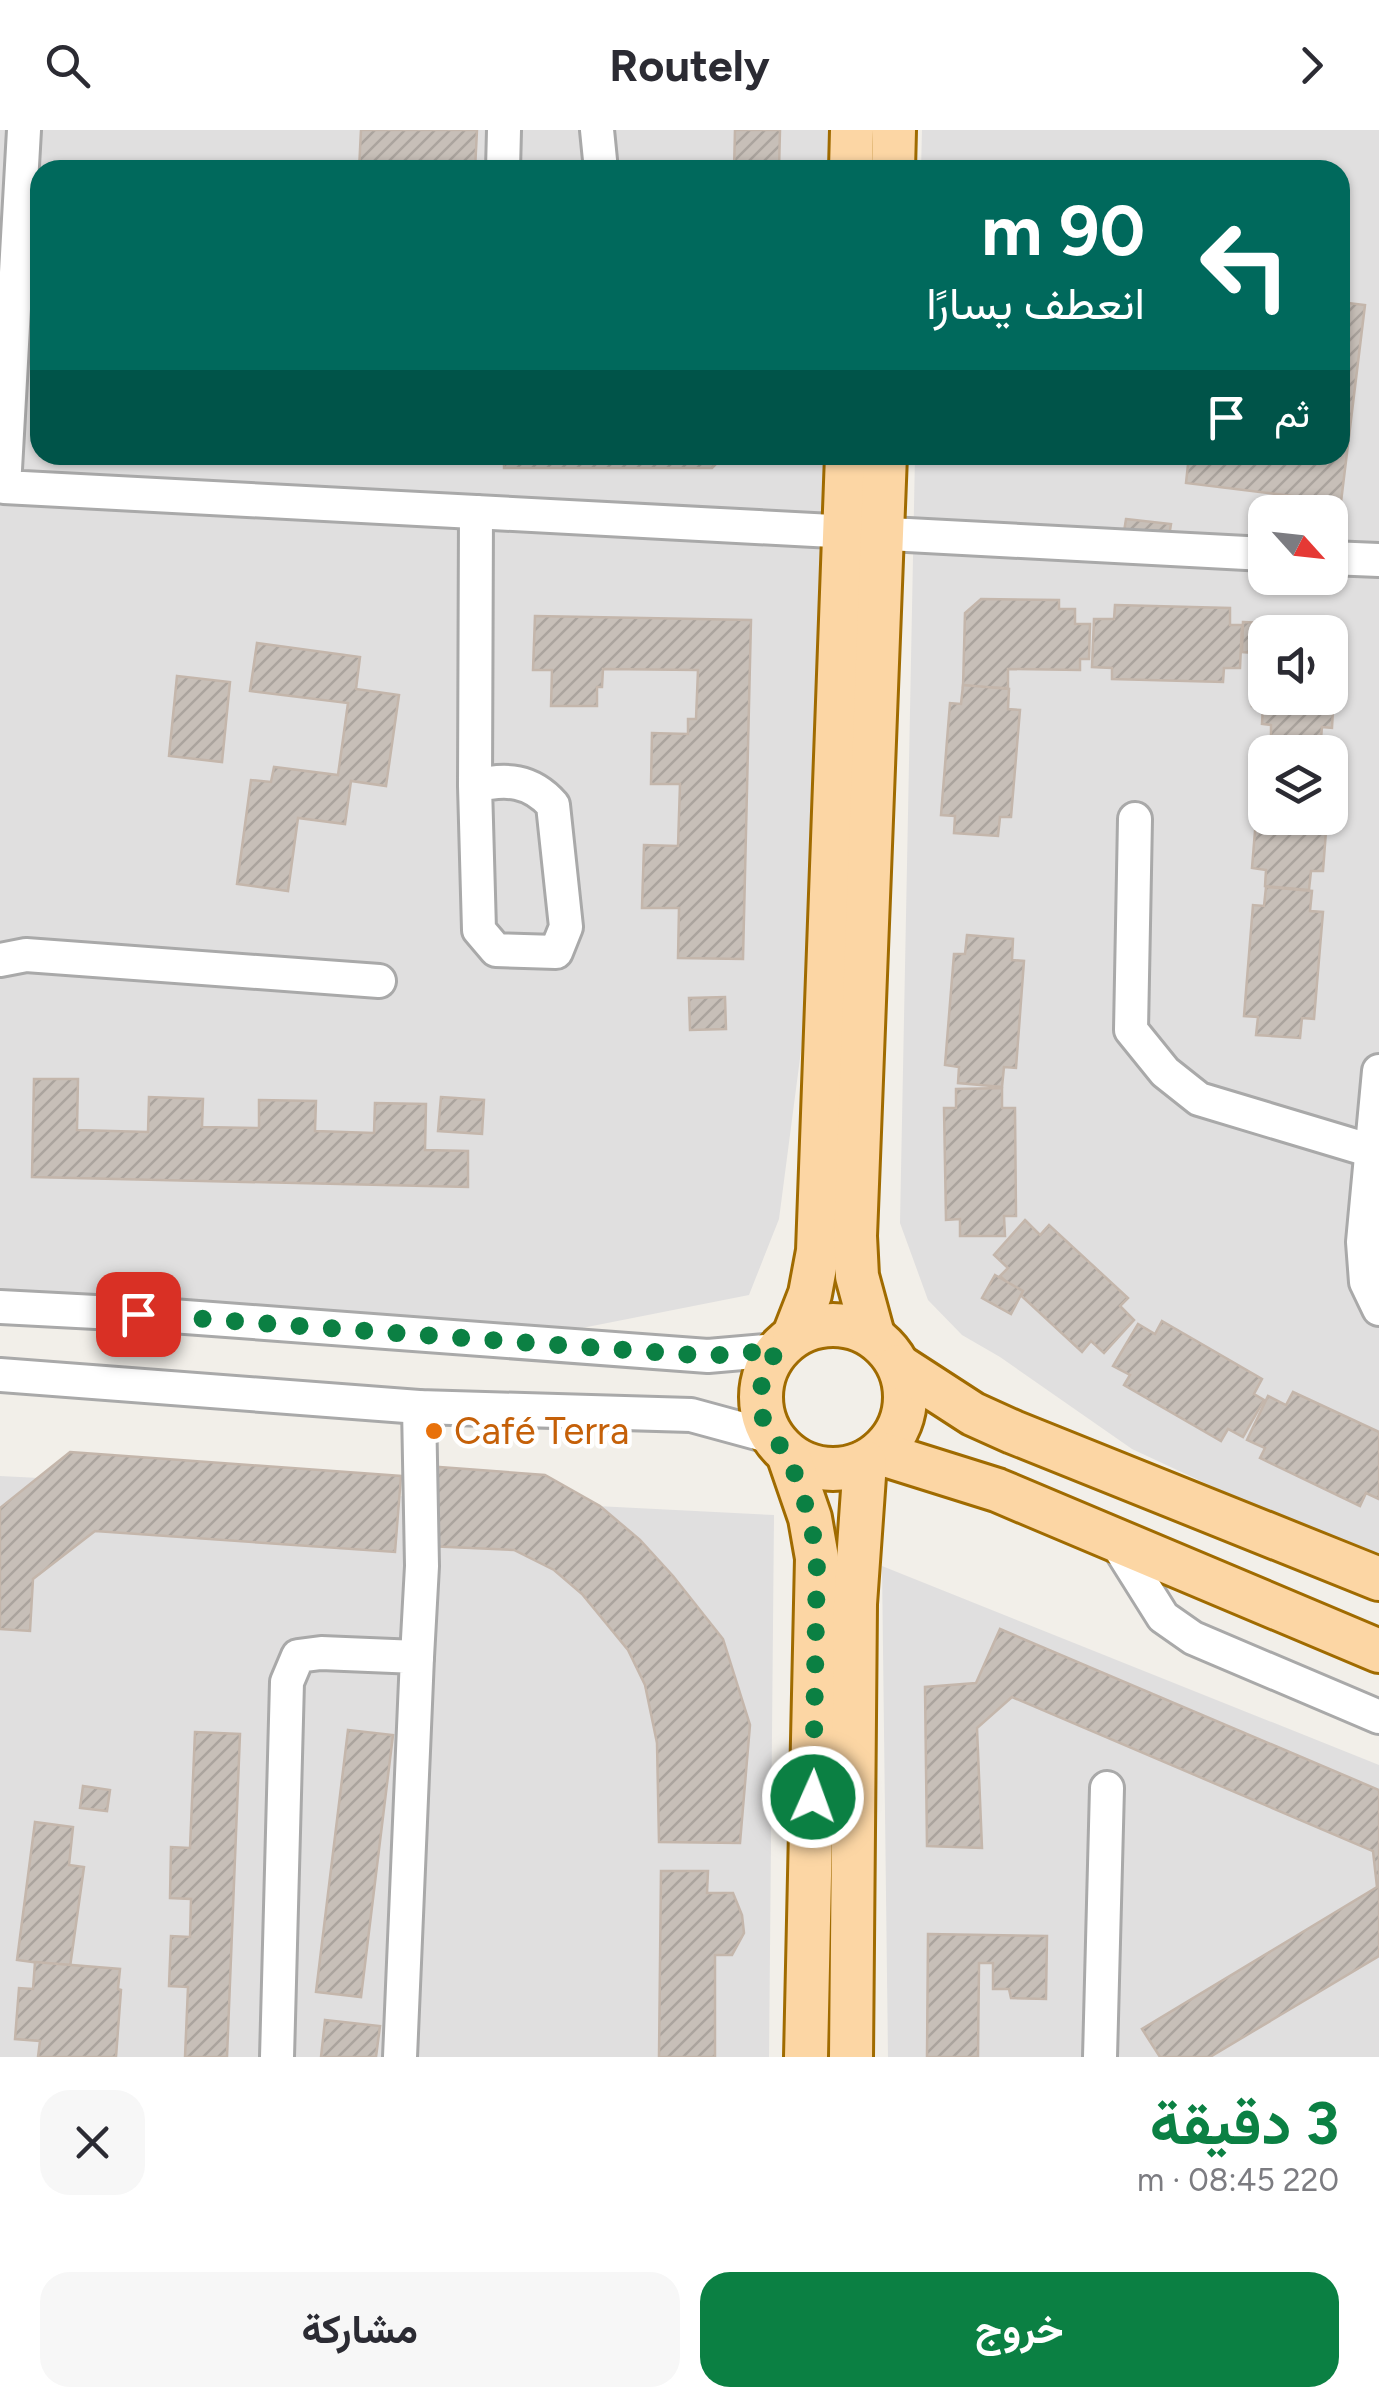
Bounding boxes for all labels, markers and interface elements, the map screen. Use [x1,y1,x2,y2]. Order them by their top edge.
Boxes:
icon: search [40,38,95,93]
text: Routely [609,38,770,92]
icon: forward [1284,38,1339,93]
text: 90 m [981,188,1145,273]
icon: left [1180,200,1310,330]
text: انعطف يسارًا [926,276,1145,330]
icon: arrive [1199,390,1254,445]
text: ثم [1274,391,1310,437]
north arrow [1248,495,1348,595]
map controls [1248,495,1348,835]
button: sound [1248,615,1348,715]
button: layers [1248,735,1348,835]
pin [96,1272,181,1357]
icon: arrive [111,1287,166,1342]
place label: Café Terra [454,1408,629,1454]
marker: Café Terra [423,1420,445,1442]
position arrow [761,1745,865,1849]
text: 3 دقيقة [1150,2087,1339,2159]
button: close [40,2090,145,2195]
text: 220 m · 08:45 [1137,2161,1339,2199]
button: مشاركة [40,2272,680,2387]
button: خروج [700,2272,1339,2387]

